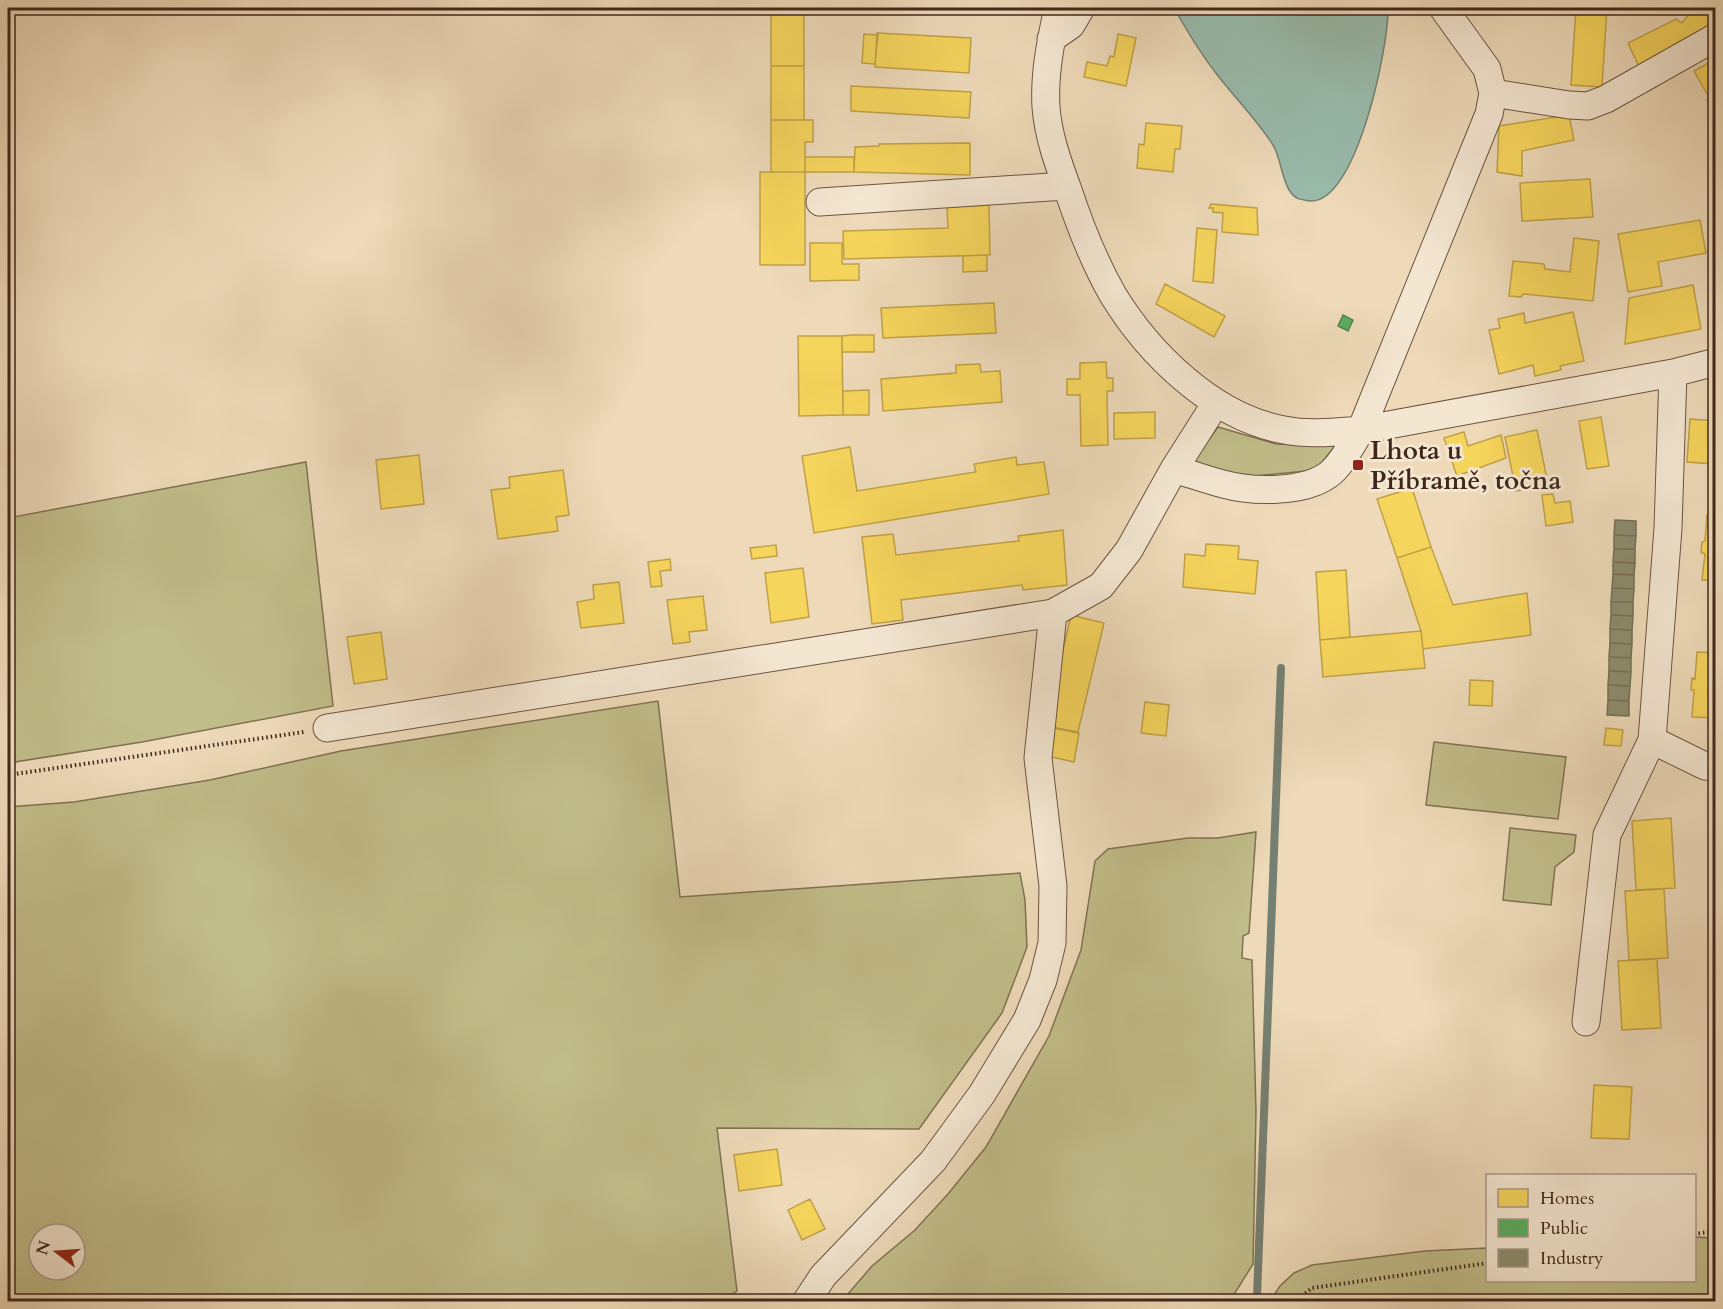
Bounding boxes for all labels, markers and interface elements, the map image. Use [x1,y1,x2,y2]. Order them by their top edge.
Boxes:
place label: Lhota u Příbramě, točna [1370,433,1562,498]
marker: Lhota u Příbramě, točna [1351,458,1365,472]
legend [1486,1174,1696,1282]
text: Homes [1540,1186,1594,1211]
text: Public [1540,1216,1588,1241]
north arrow [27,1222,87,1282]
text: N [31,1238,56,1258]
text: Industry [1540,1246,1604,1271]

